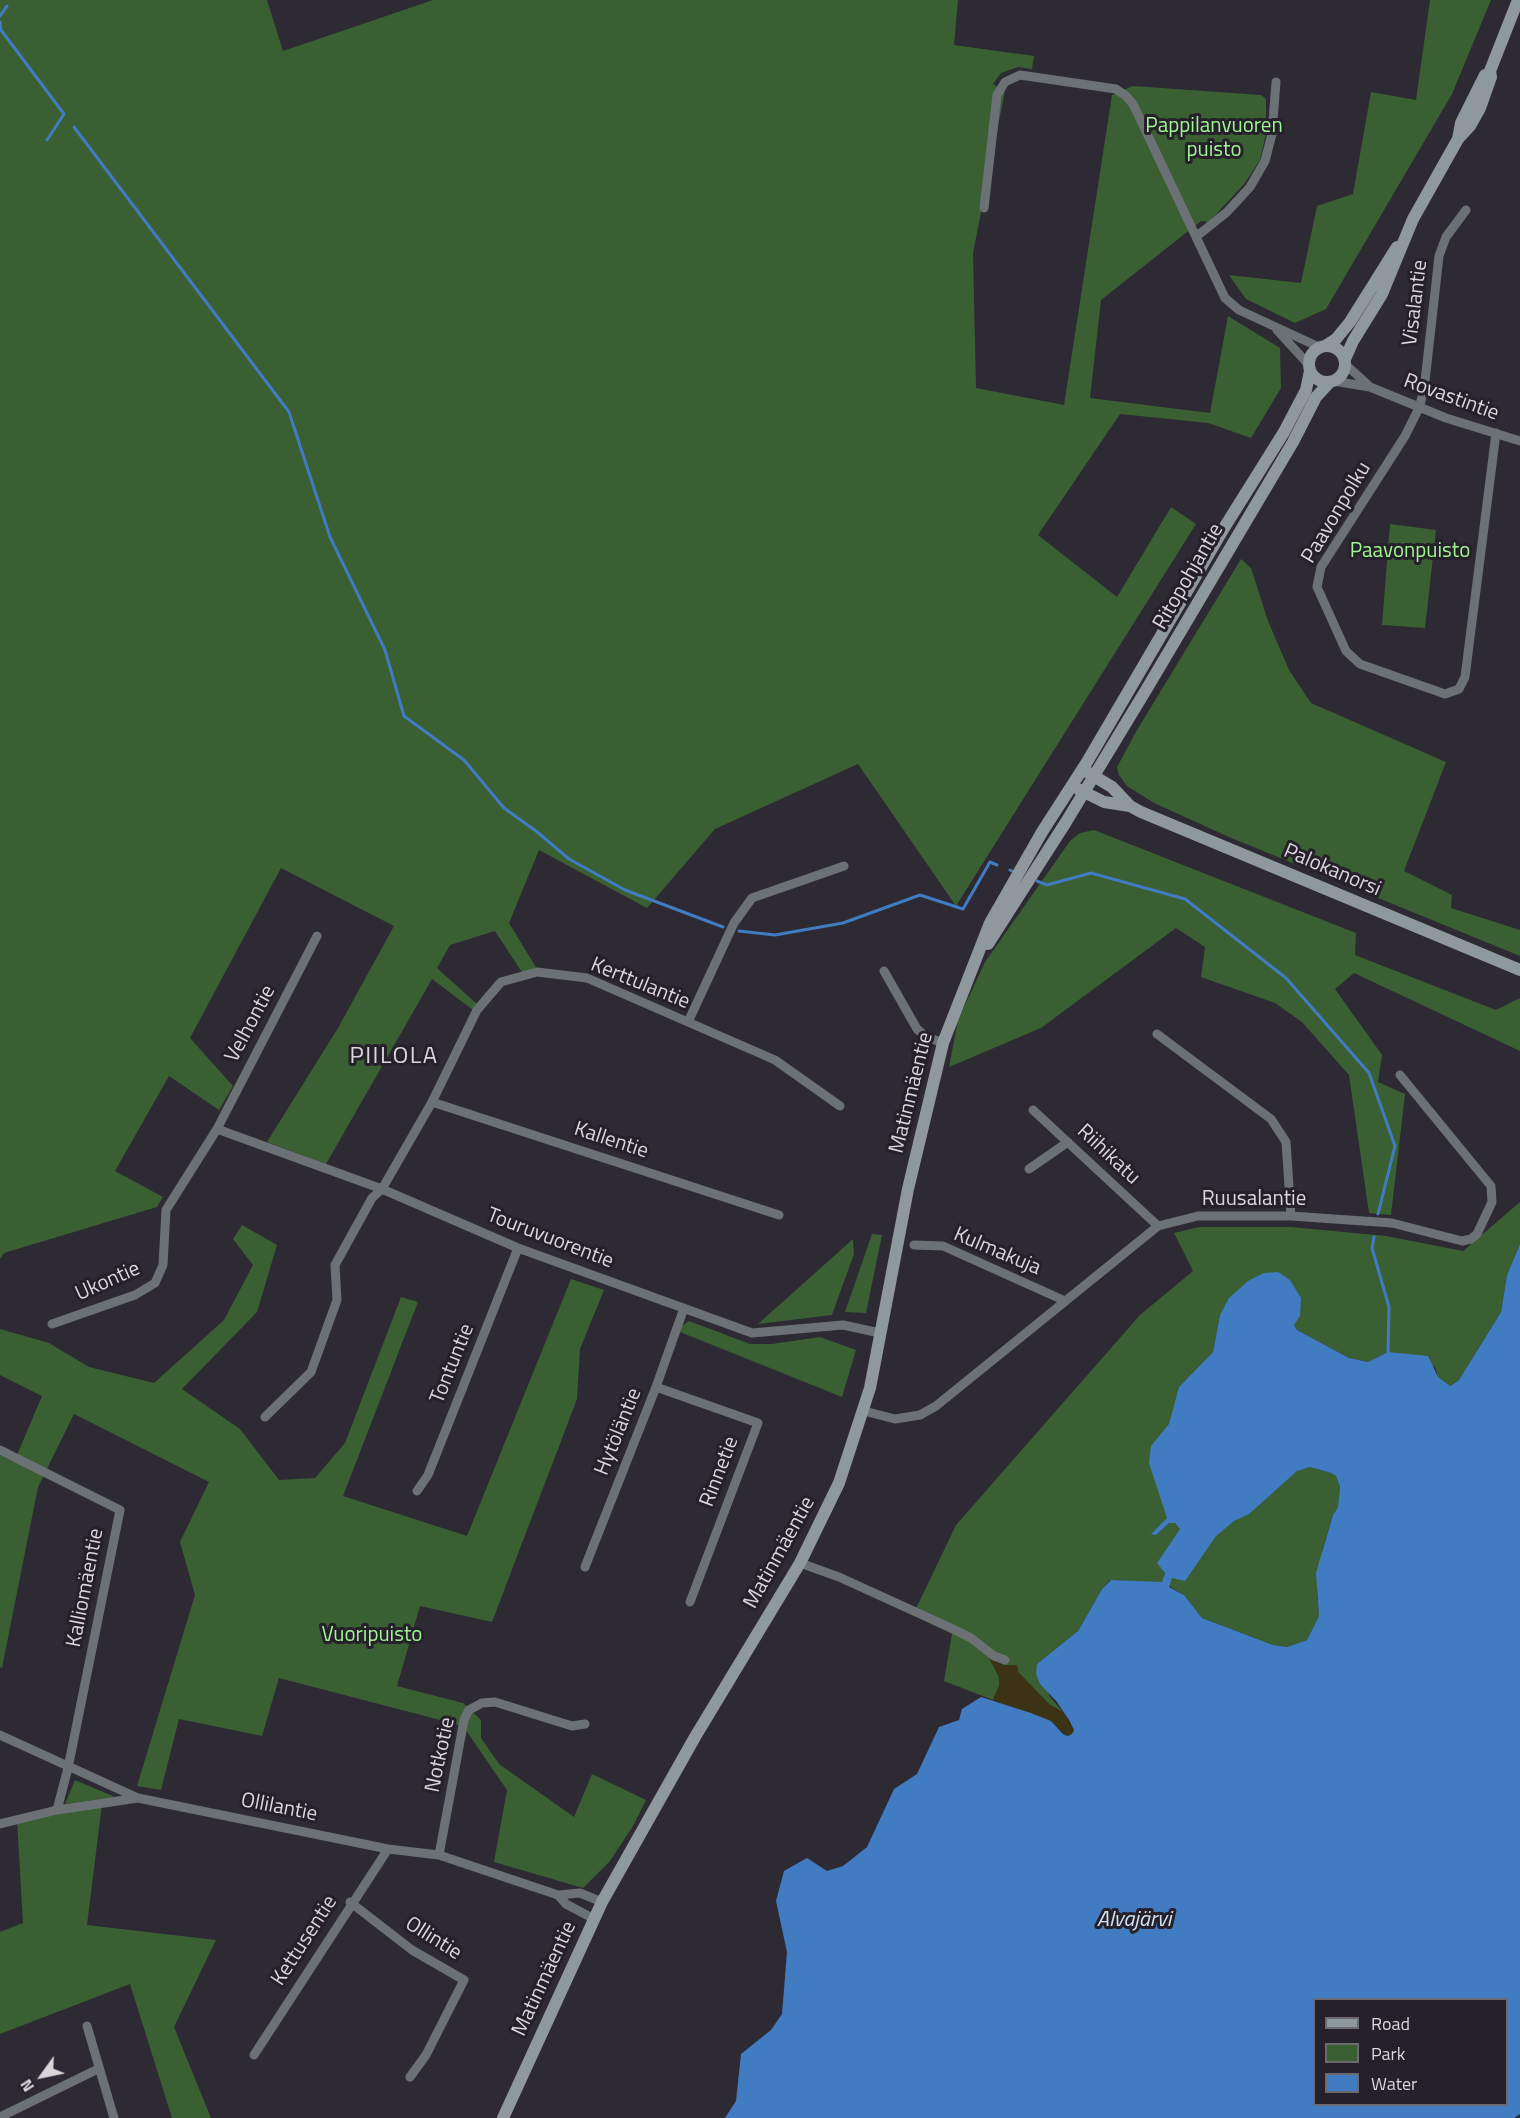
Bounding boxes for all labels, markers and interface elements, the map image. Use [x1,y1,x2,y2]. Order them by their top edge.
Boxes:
park label: Pappilanvuoren puisto [1145,114,1283,164]
street label: Visalantie [1398,259,1434,347]
street label: Rovastintie [1400,369,1502,427]
street label: Paavonpolku [1297,458,1377,568]
street label: Ritopohjantie [1149,519,1229,635]
park label: Paavonpuisto [1350,539,1470,565]
street label: Palokanorsi [1280,839,1384,903]
street label: Kerttulantie [587,953,693,1015]
street label: Velhontie [220,981,282,1067]
street label: Matinmäentie [885,1030,939,1156]
district label: PIILOLA [349,1043,439,1071]
street label: Kallentie [571,1117,651,1165]
street label: Riihikatu [1071,1120,1145,1190]
street label: Ruusalantie [1202,1187,1306,1213]
street label: Touruvuorentie [483,1203,617,1275]
street label: Kulmakuja [950,1222,1044,1282]
street label: Ukontie [72,1257,144,1307]
street label: Tontuntie [426,1320,480,1408]
street label: Hytöläntie [590,1385,648,1479]
street label: Rinnetie [695,1433,745,1511]
street label: Matinmäentie [739,1493,821,1613]
street label: Kalliomäentie [62,1527,110,1649]
park label: Vuoripuisto [322,1623,422,1649]
street label: Notkotie [421,1715,461,1795]
street label: Ollilantie [239,1788,319,1828]
street label: Kettusentie [267,1891,343,1991]
water label: Alvajärvi [1097,1908,1171,1934]
street label: Ollintie [400,1912,466,1966]
street label: Matinmäentie [507,1918,583,2040]
legend [1313,1998,1508,2106]
text: Road [1371,2010,1410,2037]
text: Park [1371,2040,1405,2067]
north arrow [12,2046,72,2106]
text: Water [1371,2070,1417,2097]
text: N [14,2075,40,2097]

